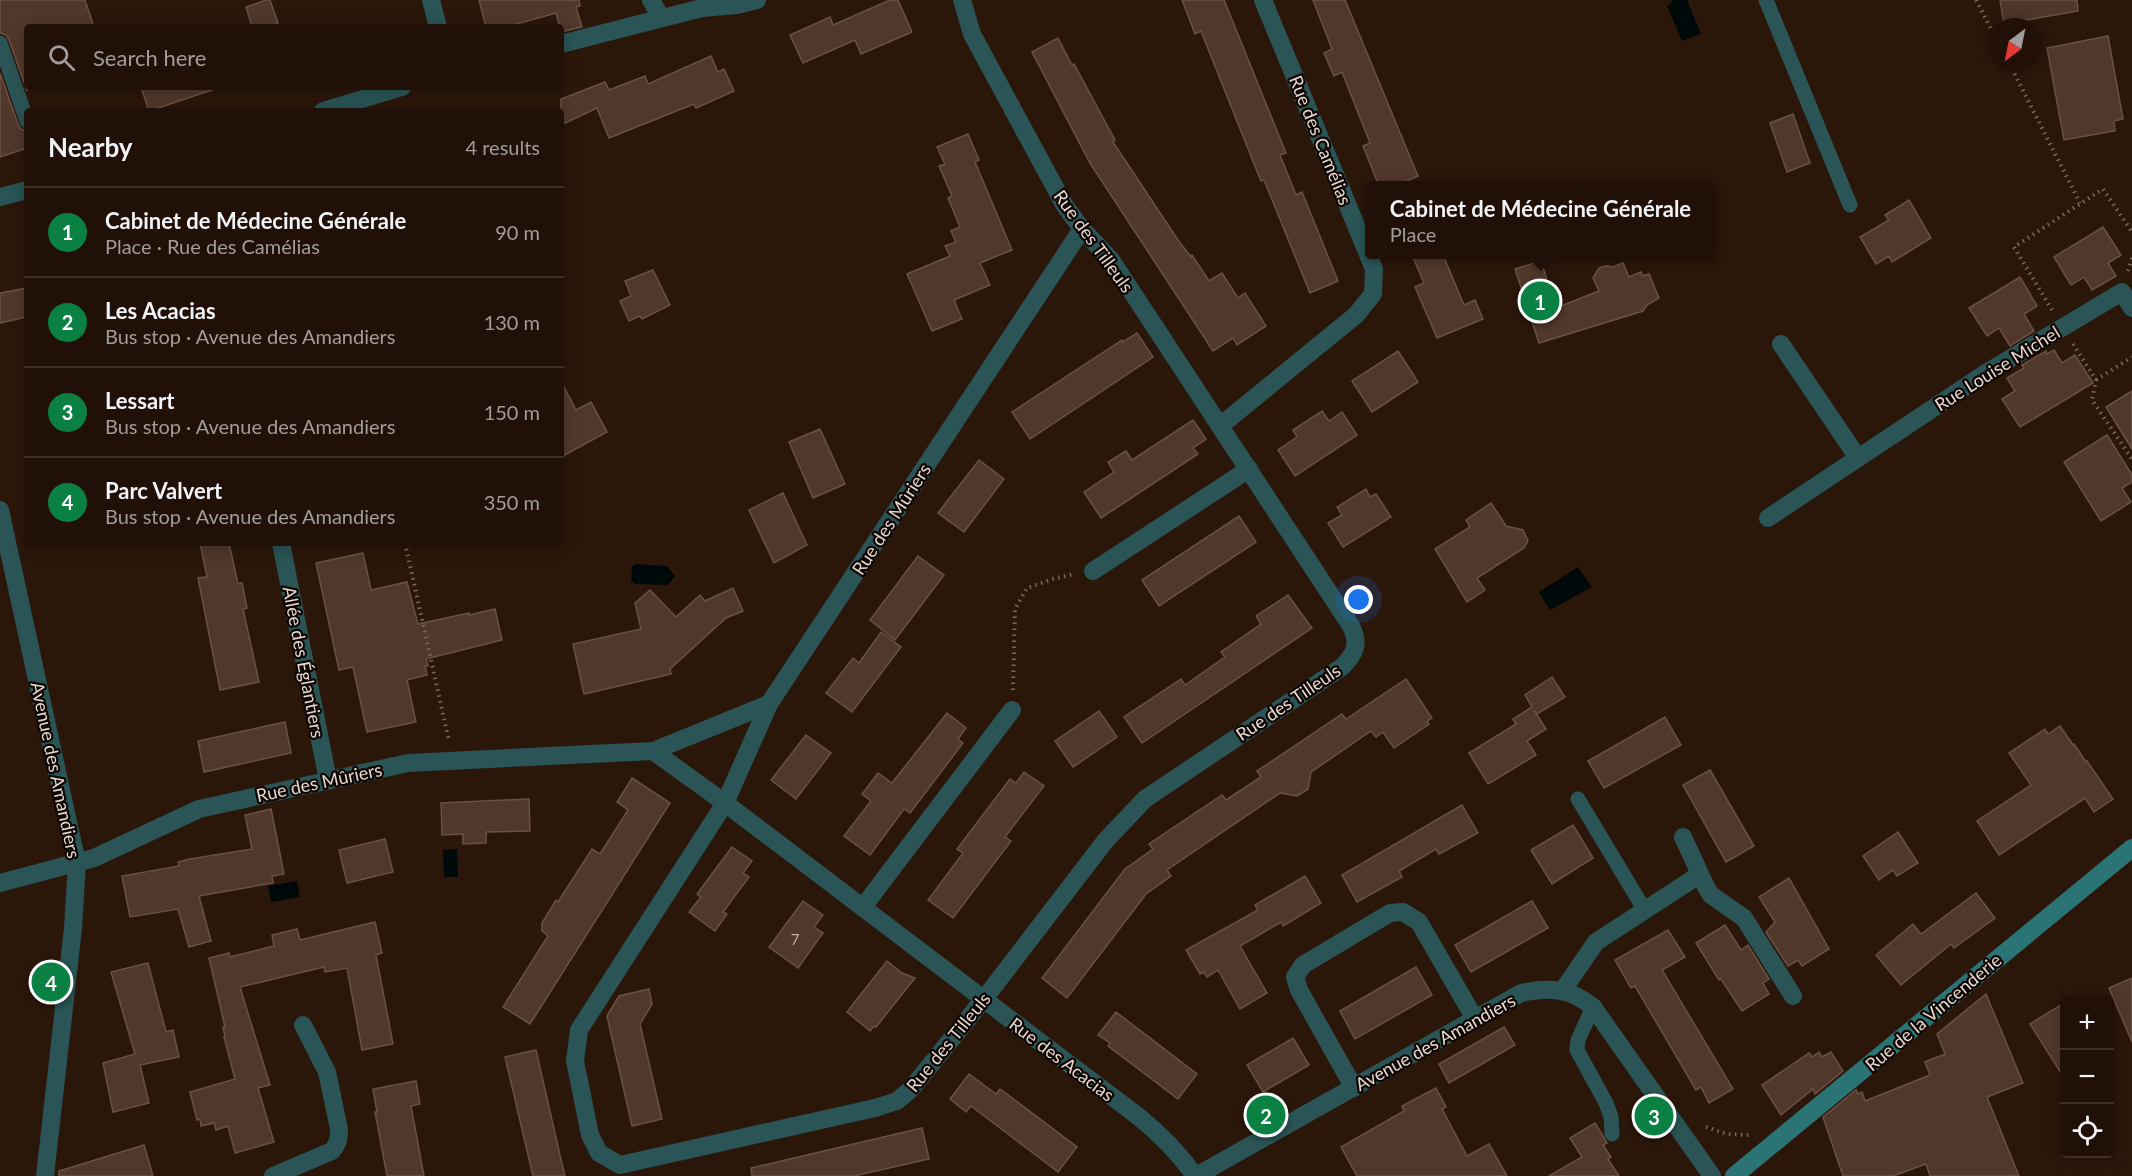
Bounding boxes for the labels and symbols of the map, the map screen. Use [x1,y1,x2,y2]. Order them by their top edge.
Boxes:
north arrow [1988,18,2042,72]
street label: Rue des Camélias [1285,72,1357,208]
street label: Rue des Tilleuls [1049,185,1139,297]
pin: 1 [1520,278,1560,324]
street label: Rue Louise Michel [1930,321,2064,415]
street label: Rue des Mûriers [847,459,935,579]
street label: Allée des Églantiers [279,584,330,740]
your location [1344,585,1373,614]
street label: Rue des Tilleuls [1231,659,1345,745]
street label: Avenue des Amandiers [27,680,85,860]
street label: Rue des Mûriers [254,758,384,806]
house number: 7 [791,930,800,948]
street label: Rue de la Vincenderie [1860,949,2006,1075]
pin: 4 [32,960,70,1004]
street label: Rue des Tilleuls [901,988,995,1096]
street label: Avenue des Amandiers [1351,989,1519,1095]
street label: Rue des Acacias [1005,1012,1119,1106]
pin: 2 [1246,1092,1286,1138]
pin: 3 [1634,1094,1674,1138]

